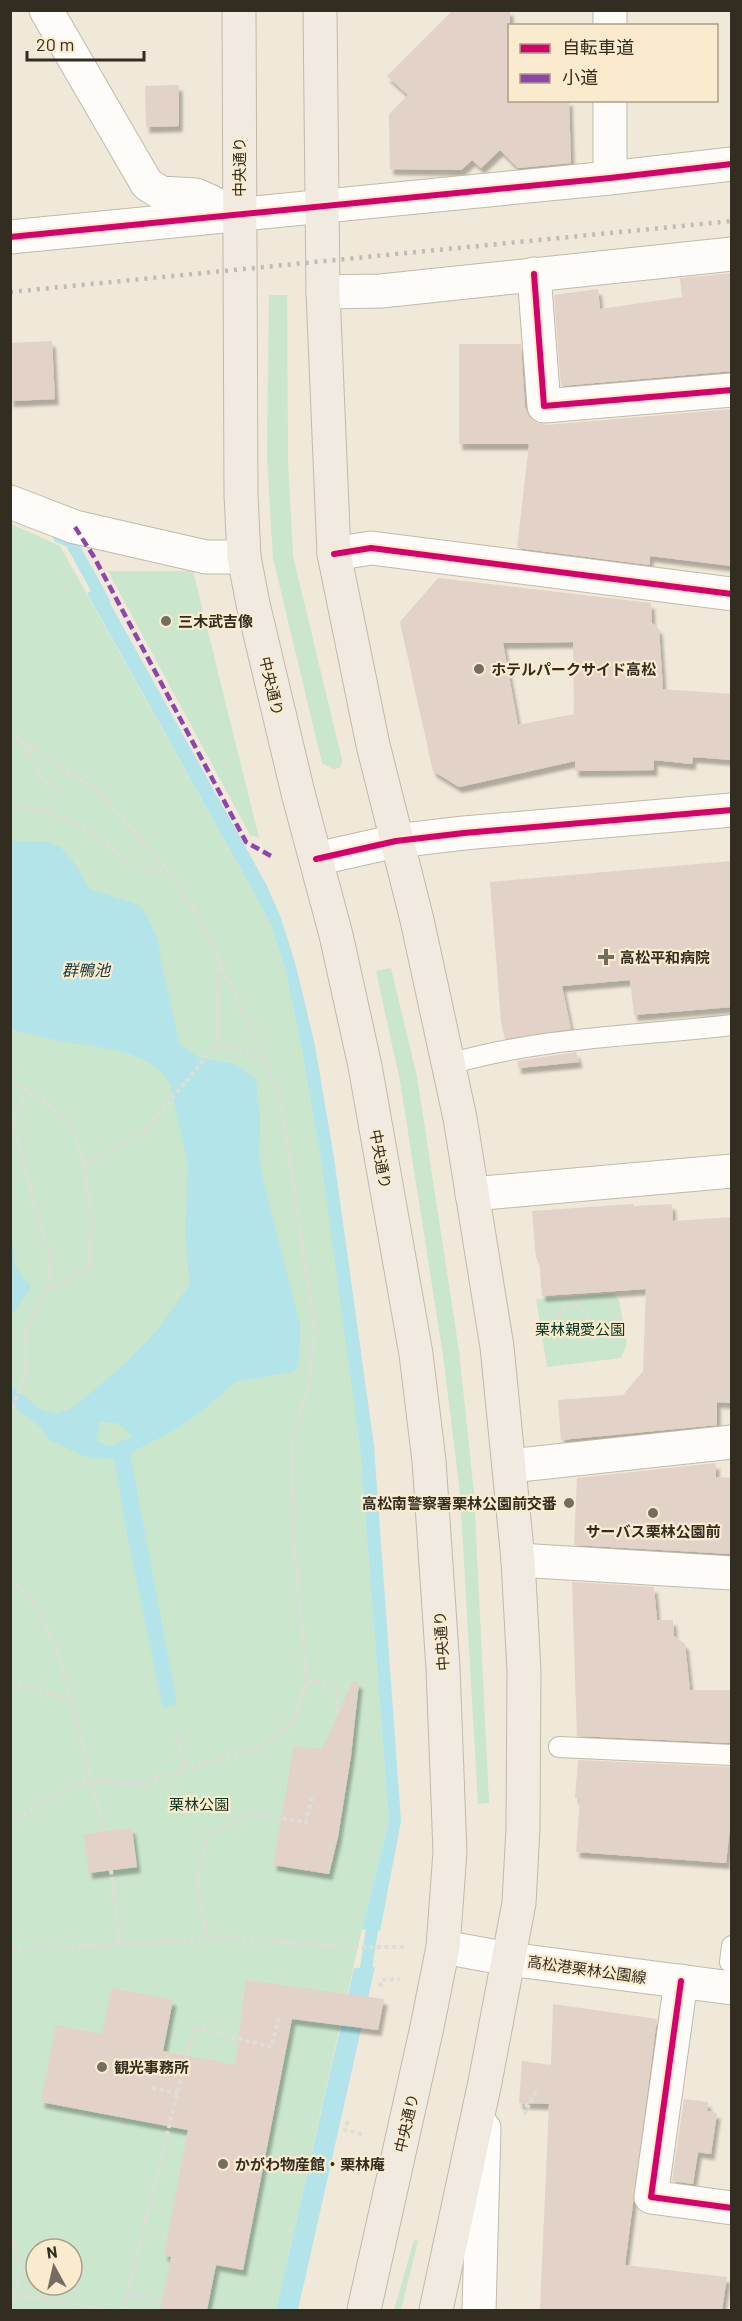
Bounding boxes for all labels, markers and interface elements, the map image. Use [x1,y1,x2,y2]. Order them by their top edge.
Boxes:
scale bar [27,24,144,62]
legend [508,24,718,102]
text: 20 m [36,33,74,55]
text: 自転車道 [562,36,634,58]
text: 小道 [562,66,598,88]
street label: 中央通り [230,137,248,197]
place label: 三木武吉像 [178,612,253,630]
marker: 三木武吉像 [159,614,173,628]
street label: 中央通り [256,655,288,717]
place label: ホテルパークサイド高松 [491,660,656,678]
marker: ホテルパークサイド高松 [472,662,486,676]
marker: 高松平和病院 [597,948,615,966]
place label: 高松平和病院 [620,948,710,966]
water label: 群鴨池 [62,960,112,979]
street label: 中央通り [367,1128,395,1190]
park label: 栗林親愛公園 [535,1320,625,1338]
place label: 高松南警察署栗林公園前交番 [362,1494,557,1512]
marker: 高松南警察署栗林公園前交番 [562,1496,576,1510]
marker: サーバス栗林公園前 [646,1506,660,1520]
place label: サーバス栗林公園前 [586,1522,720,1540]
street label: 中央通り [430,1610,452,1672]
park label: 栗林公園 [169,1795,229,1813]
street label: 高松港栗林公園線 [526,1952,648,1986]
place label: 観光事務所 [114,2058,189,2076]
marker: 観光事務所 [95,2060,109,2074]
street label: 中央通り [390,2092,422,2154]
place label: かがわ物産館・栗林庵 [235,2155,385,2173]
marker: かがわ物産館・栗林庵 [216,2157,230,2171]
north arrow [24,2237,84,2297]
text: N [45,2242,58,2262]

